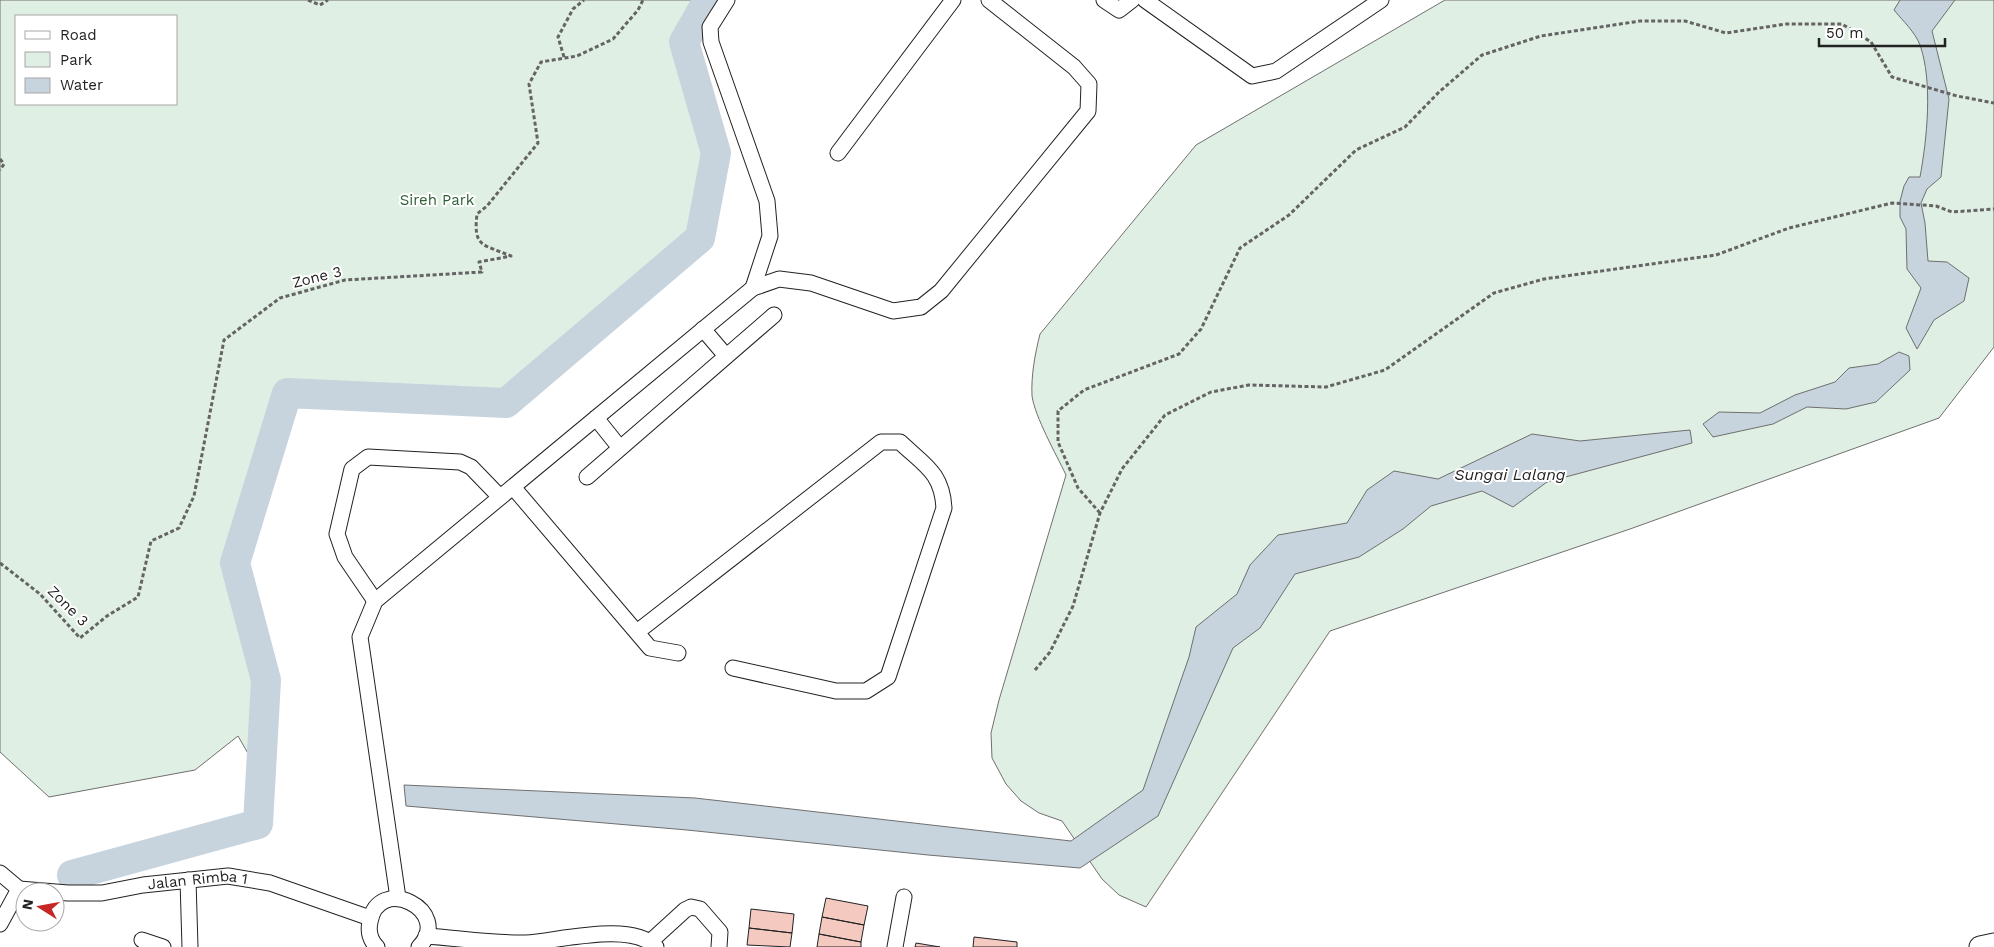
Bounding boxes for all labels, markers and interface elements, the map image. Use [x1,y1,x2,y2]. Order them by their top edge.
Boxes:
legend [15,15,178,105]
scale bar [1819,15,1945,47]
text: 50 m [1826,24,1863,42]
text: Road [60,26,97,44]
text: Park [60,51,93,69]
text: Water [60,76,103,94]
park label: Sireh Park [400,191,475,209]
street label: Zone 3 [291,262,343,292]
water label: Sungai Lalang [1454,465,1566,484]
street label: Zone 3 [44,582,92,630]
street label: Jalan Rimba 1 [147,867,249,893]
north arrow [15,882,65,932]
text: N [18,898,36,911]

